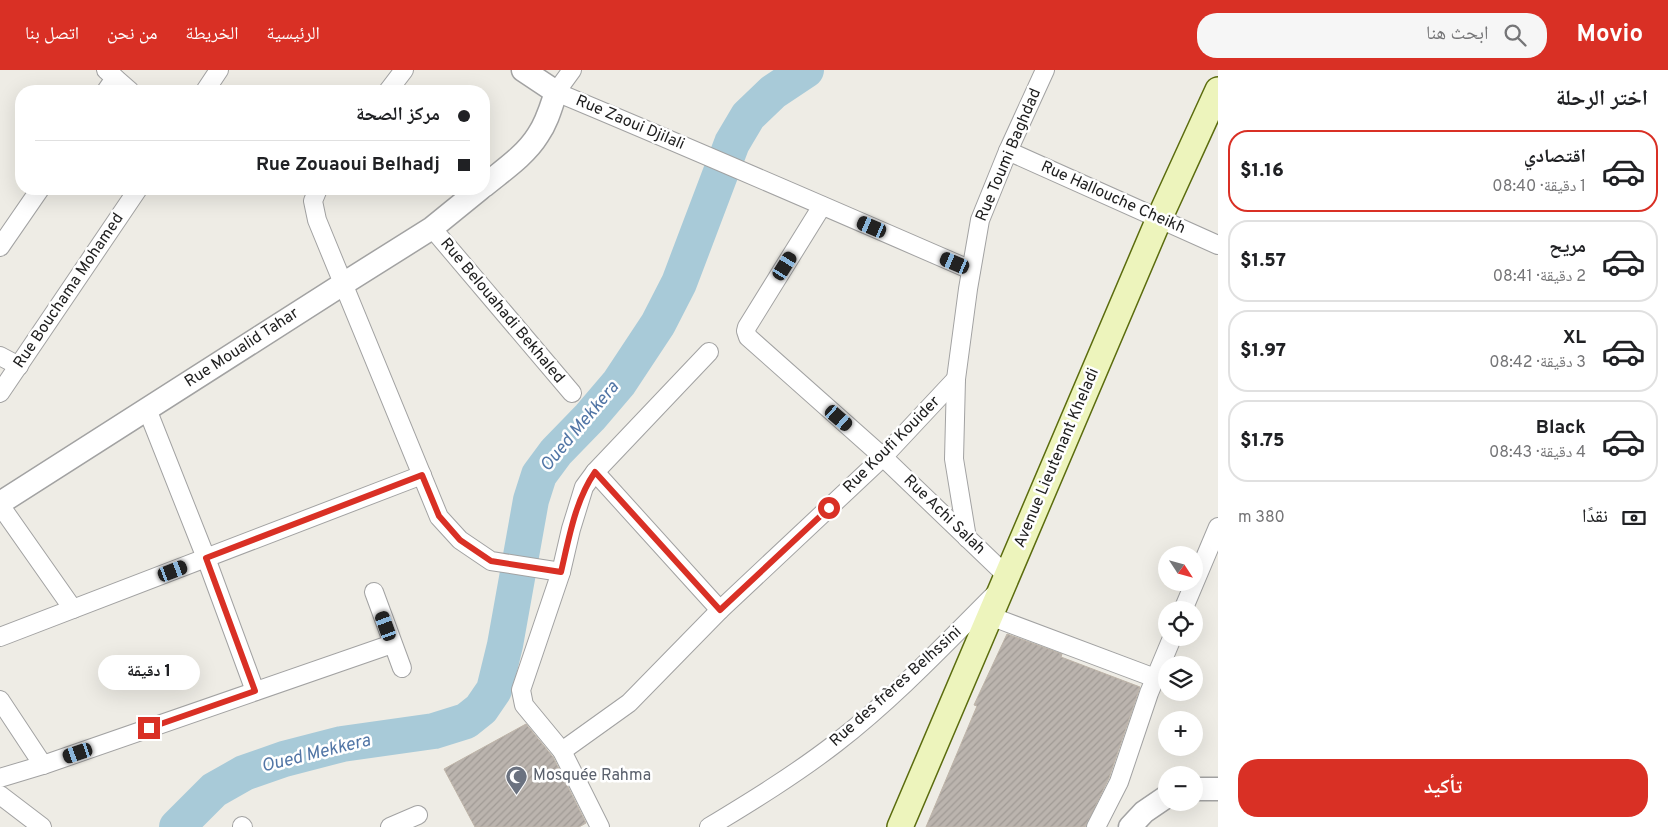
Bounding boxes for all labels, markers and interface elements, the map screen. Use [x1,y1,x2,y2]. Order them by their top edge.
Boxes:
search box [1197,13,1547,58]
text: Movio [1577,20,1643,50]
icon: search [1501,21,1529,49]
text: ابحث هنا [1426,22,1489,46]
text: اتصل بنا [25,23,79,46]
text: من نحن [107,23,158,46]
text: الخريطة [186,23,239,46]
text: الرئيسية [267,23,320,46]
street label: Rue Toumi Baghdad [972,85,1046,225]
text: اختر الرحلة [1556,86,1648,113]
street label: Rue Zaoui Djilali [573,91,687,155]
text: مركز الصحة [356,103,440,127]
text: اقتصادي [1524,145,1586,169]
icon: car [1601,149,1646,194]
text: Rue Zouaoui Belhadj [256,153,440,177]
street label: Rue Hallouche Cheikh [1037,157,1189,239]
text: $1.16 [1240,159,1284,183]
text: 1 دقيقة · 08:40 [1492,177,1586,197]
street label: Rue Bouchama Mohamed [10,210,128,372]
car [855,214,888,240]
street label: Rue Belouahadi Bekhaled [435,234,569,388]
text: مريح [1549,235,1586,259]
icon: car [1601,239,1646,284]
car [770,249,799,283]
text: $1.57 [1240,249,1286,273]
car [938,250,971,276]
text: 2 دقيقة · 08:41 [1493,267,1586,287]
street label: Rue Moualid Tahar [181,304,303,392]
text: XL [1563,326,1586,350]
icon: car [1601,329,1646,374]
text: $1.97 [1240,339,1286,363]
text: 3 دقيقة · 08:42 [1489,353,1586,373]
street label: Avenue Lieutenant Kheladi [1010,365,1104,551]
water label: Oued Mekkera [535,376,625,477]
street label: Rue Koufi Kouider [839,392,945,498]
car [822,402,855,434]
text: Black [1536,416,1586,440]
icon: car [1601,419,1646,464]
text: $1.75 [1240,429,1285,453]
text: 4 دقيقة · 08:43 [1489,443,1586,463]
street label: Rue Achi Salah [899,471,989,559]
route start [818,497,840,519]
icon: cash [1620,504,1648,532]
text: نقدًا [1582,505,1608,529]
text: 380 m [1238,508,1285,528]
north arrow [1158,546,1202,591]
map controls [1158,546,1203,811]
car [156,559,189,583]
button: locate [1158,601,1203,646]
car [373,609,398,643]
street label: Rue des frères Belhssini [826,622,966,752]
callout: 1 دقيقة [98,656,200,690]
button: layers [1158,656,1203,701]
text: 1 دقيقة [127,662,171,682]
button: + [1158,711,1203,756]
route end [138,717,160,739]
water label: Oued Mekkera [259,729,374,779]
car [61,741,94,765]
button: تأكيد [1238,759,1648,817]
mosque icon: Mosquée Rahma [505,764,529,795]
place label: Mosquée Rahma [533,766,651,786]
button: − [1158,766,1203,811]

